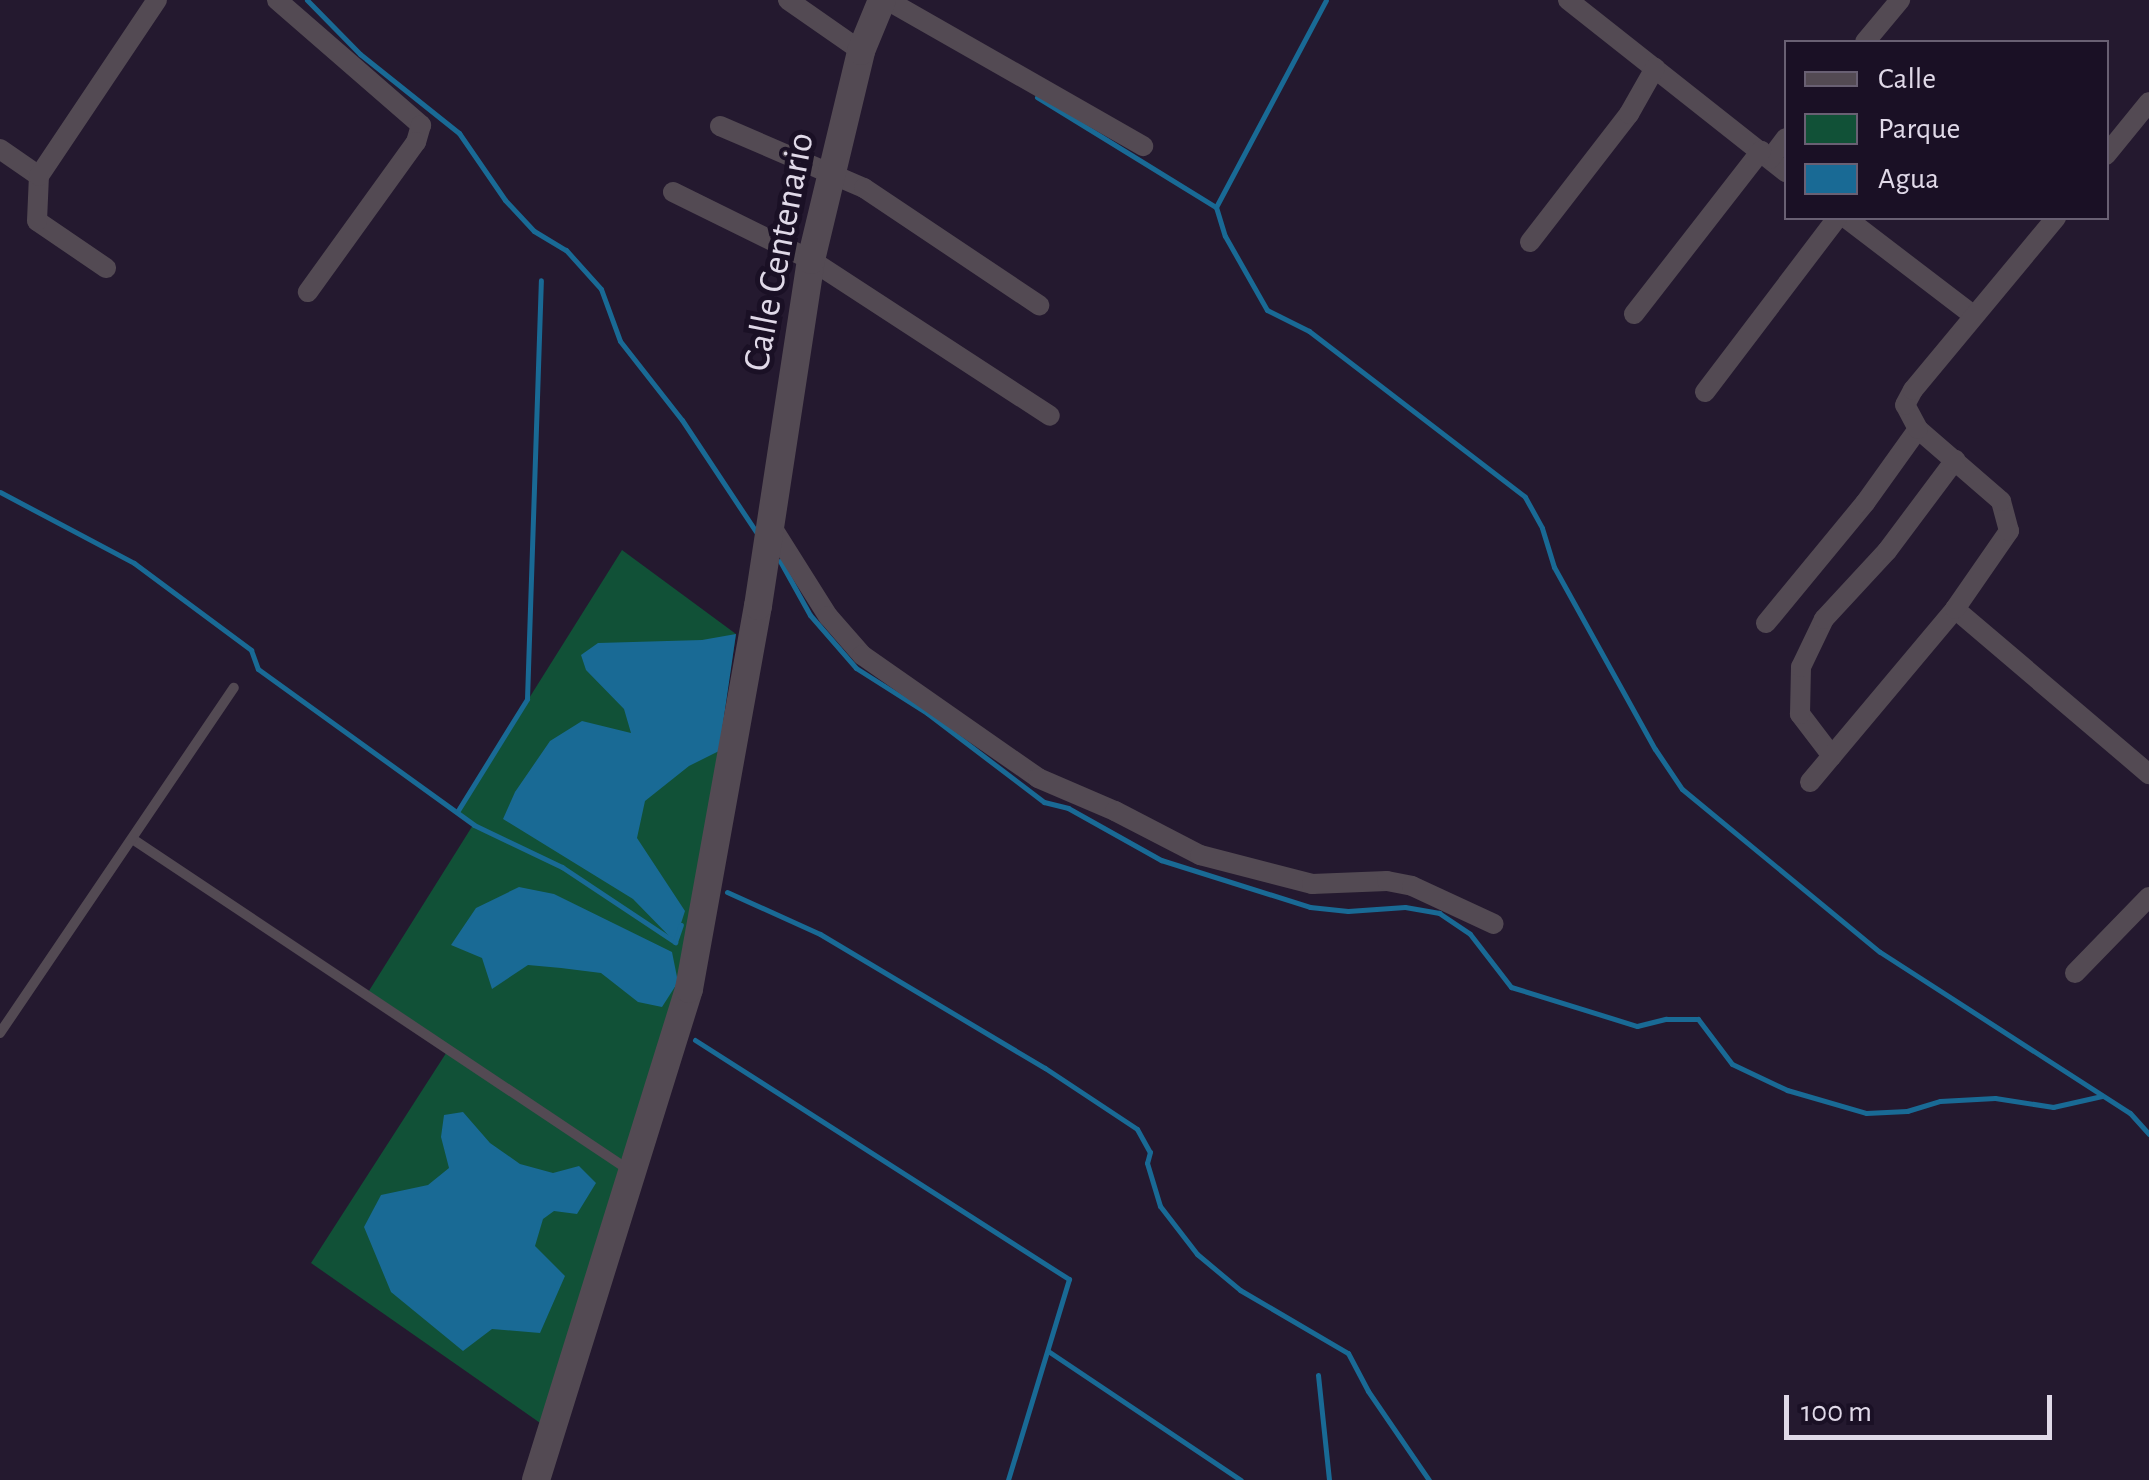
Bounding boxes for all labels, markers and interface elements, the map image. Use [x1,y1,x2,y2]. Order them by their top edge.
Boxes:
legend [1784,40,2109,220]
text: Calle [1878,64,1936,94]
text: Parque [1878,114,1960,144]
street label: Calle Centenario [735,129,825,375]
text: Agua [1878,164,1939,194]
scale bar [1789,1375,2056,1437]
text: 100 m [1801,1397,1872,1427]

